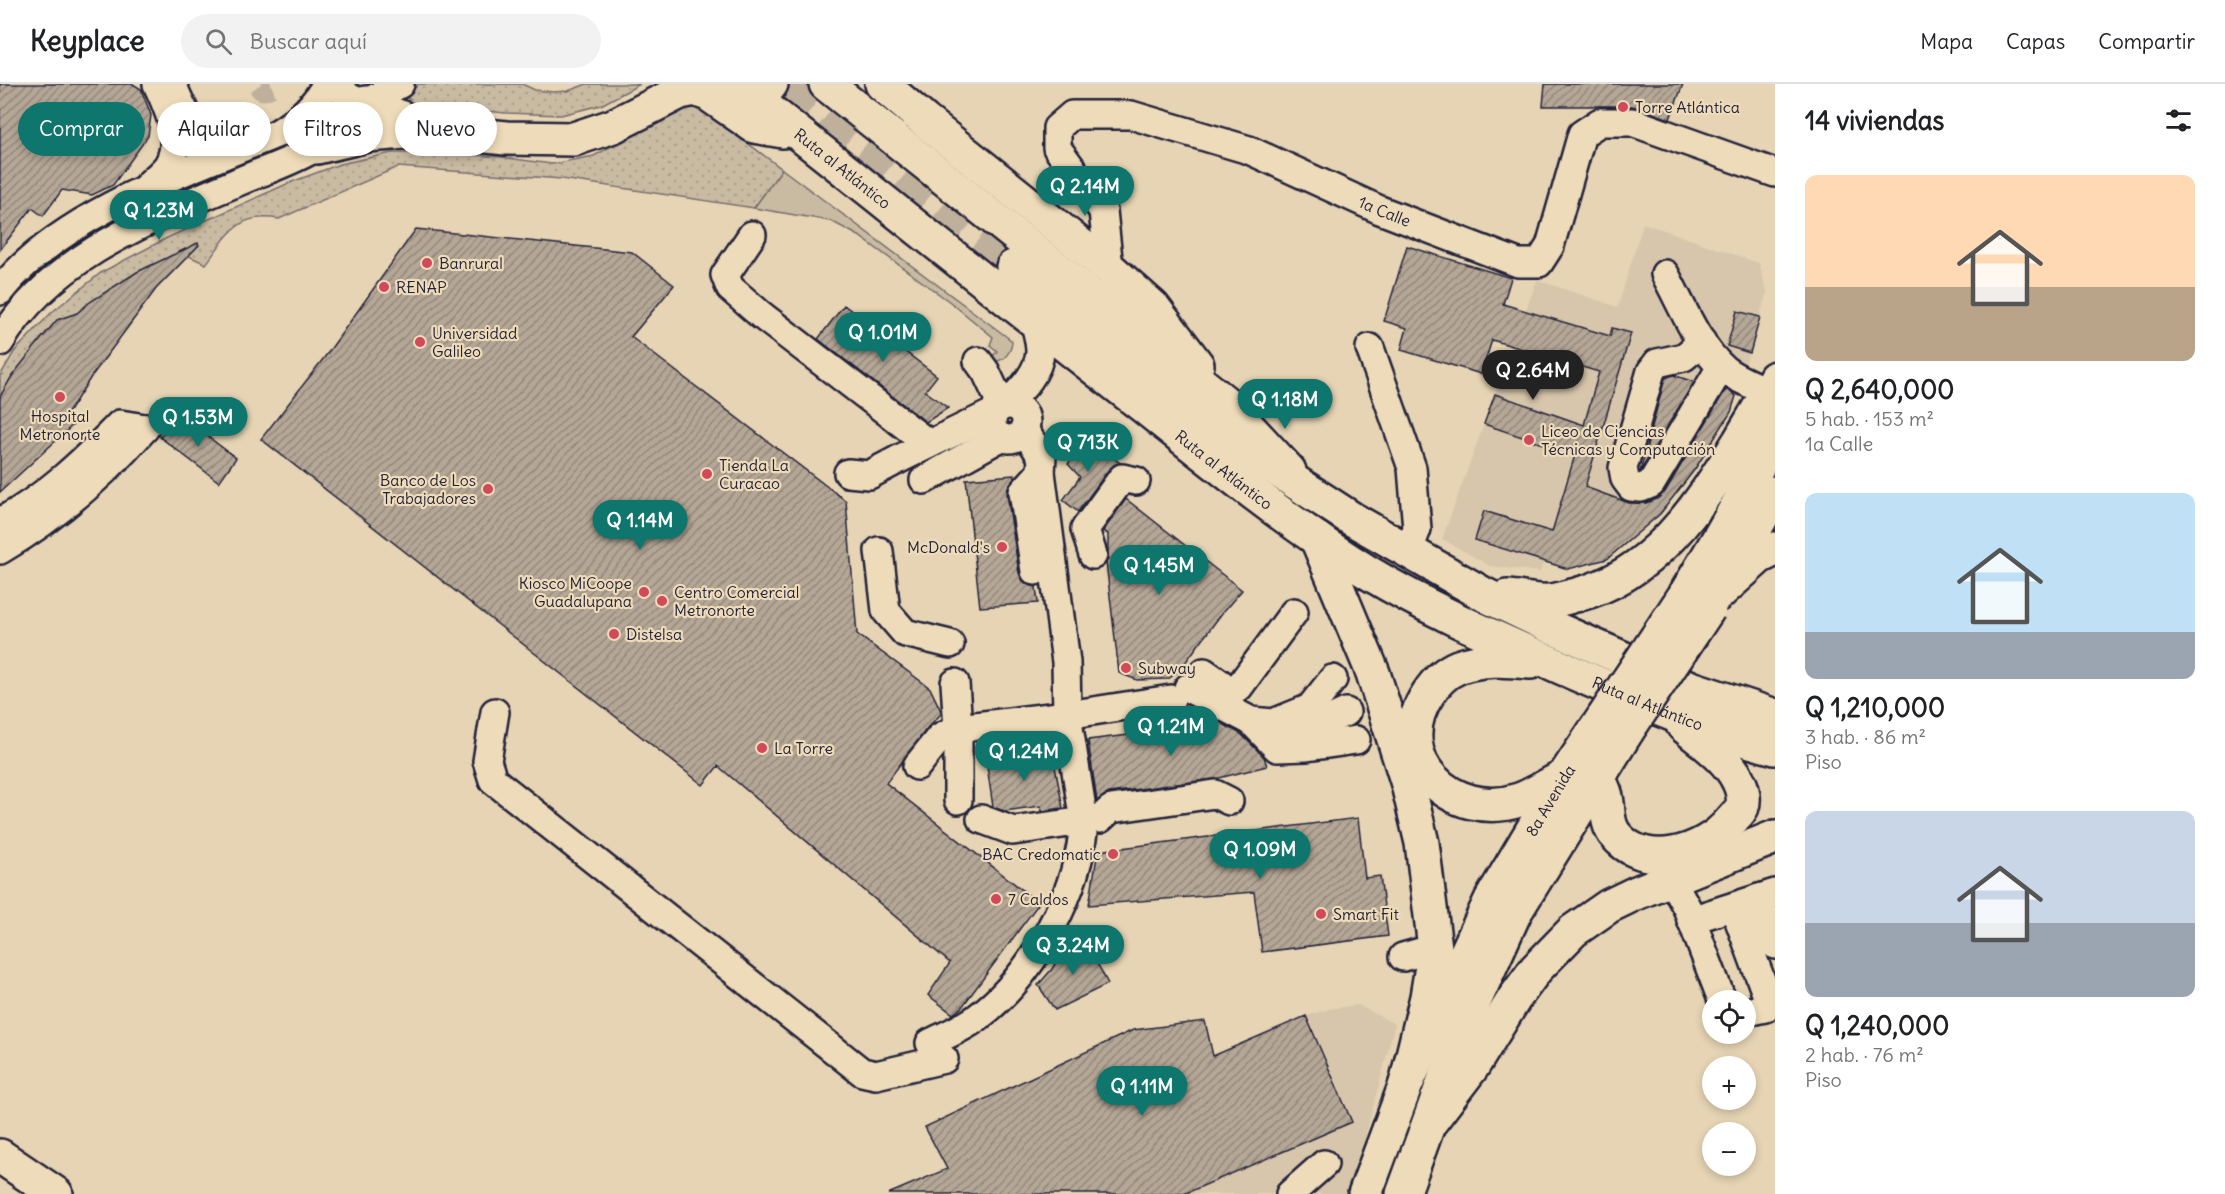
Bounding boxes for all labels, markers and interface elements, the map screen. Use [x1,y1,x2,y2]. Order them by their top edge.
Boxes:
search box [181,14,601,68]
text: Keyplace [30,23,145,59]
icon: search [202,25,235,58]
text: Buscar aquí [250,27,367,55]
text: Mapa [1920,28,1973,55]
text: Capas [2006,28,2065,55]
text: Compartir [2098,28,2195,55]
place label: Torre Atlántica [1635,97,1740,117]
marker: Torre Atlántica [1616,100,1630,114]
chip: Comprar [18,102,145,156]
chip: Alquilar [157,102,271,156]
chip: Filtros [283,102,383,156]
chip: Nuevo [395,102,497,156]
text: 14 viviendas [1805,104,1944,137]
icon: filters [2162,104,2195,137]
street label: Ruta al Atlántico [790,124,895,213]
pin: Q 2.14M [1030,166,1140,217]
text: Q 2.14M [1050,173,1120,198]
pin: Q 1.23M [104,190,214,241]
street label: 1a Calle [1355,191,1413,231]
text: Q 1.23M [124,197,194,222]
icon: home [1946,214,2054,322]
place label: Banrural [439,253,503,273]
marker: Banrural [420,256,434,270]
place label: RENAP [396,277,447,297]
marker: RENAP [377,280,391,294]
pin: Q 1.01M [828,312,938,363]
text: Q 1.01M [848,319,918,344]
place label: Universidad Galileo [432,323,517,361]
marker: Universidad Galileo [413,335,427,349]
pin: Q 2.64M [1478,350,1588,401]
text: Q 2.64M [1496,357,1570,382]
text: Q 2,640,000 [1805,373,1954,406]
pin: Q 1.18M [1230,379,1340,430]
text: Q 1.18M [1252,386,1318,411]
marker: Hospital Metronorte [53,390,67,404]
pin: Q 1.53M [143,397,253,448]
text: Q 1.53M [162,404,234,429]
place label: Hospital Metronorte [20,406,100,444]
text: 5 hab. · 153 m² [1805,406,1934,431]
place label: Liceo de Ciencias Técnicas y Computación [1541,421,1715,459]
pin: Q 713K [1039,422,1137,473]
street label: Ruta al Atlántico [1171,426,1277,514]
text: Q 713K [1057,429,1119,454]
text: 1a Calle [1805,431,1873,456]
marker: Liceo de Ciencias Técnicas y Computación [1522,433,1536,447]
place label: Tienda La Curacao [719,455,789,493]
marker: Tienda La Curacao [700,467,714,481]
place label: Banco de Los Trabajadores [380,470,476,508]
marker: Banco de Los Trabajadores [481,482,495,496]
pin: Q 1.14M [585,500,695,551]
text: Q 1.14M [607,507,673,532]
icon: home [1946,532,2054,640]
place label: McDonald's [907,537,990,557]
marker: McDonald's [995,540,1009,554]
pin: Q 1.45M [1104,545,1214,596]
text: Q 1.45M [1124,552,1194,577]
place label: Kiosco MiCoope Guadalupana [519,573,632,611]
place label: Centro Comercial Metronorte [674,582,799,620]
marker: Kiosco MiCoope Guadalupana [637,585,651,599]
marker: Centro Comercial Metronorte [655,594,669,608]
place label: Distelsa [626,624,682,644]
marker: Distelsa [607,627,621,641]
place label: Subway [1138,658,1196,678]
marker: Subway [1119,661,1133,675]
street label: Ruta al Atlántico [1589,672,1706,735]
text: Q 1,210,000 [1805,691,1945,724]
pin: Q 1.21M [1116,706,1226,757]
text: Q 1.21M [1137,713,1205,738]
text: 3 hab. · 86 m² [1805,724,1926,749]
pin: Q 1.24M [969,731,1079,782]
place label: La Torre [774,738,833,758]
text: Q 1.24M [989,738,1059,763]
marker: La Torre [755,741,769,755]
text: Piso [1805,749,1842,774]
street label: 8a Avenida [1521,761,1580,840]
pin: Q 1.09M [1205,829,1315,880]
text: Q 1.09M [1224,836,1296,861]
place label: BAC Credomatic [982,844,1101,864]
marker: BAC Credomatic [1106,847,1120,861]
icon: home [1946,850,2054,958]
place label: 7 Caldos [1008,889,1068,909]
marker: 7 Caldos [989,892,1003,906]
place label: Smart Fit [1333,904,1399,924]
marker: Smart Fit [1314,907,1328,921]
pin: Q 3.24M [1018,925,1128,976]
text: Q 3.24M [1036,932,1110,957]
map controls [1702,990,1756,1176]
button: locate [1702,990,1756,1044]
text: Q 1,240,000 [1805,1009,1949,1042]
text: 2 hab. · 76 m² [1805,1042,1924,1067]
button: + [1702,1056,1756,1110]
pin: Q 1.11M [1087,1066,1197,1117]
text: Piso [1805,1067,1842,1092]
text: Q 1.11M [1110,1073,1174,1098]
button: − [1702,1122,1756,1176]

